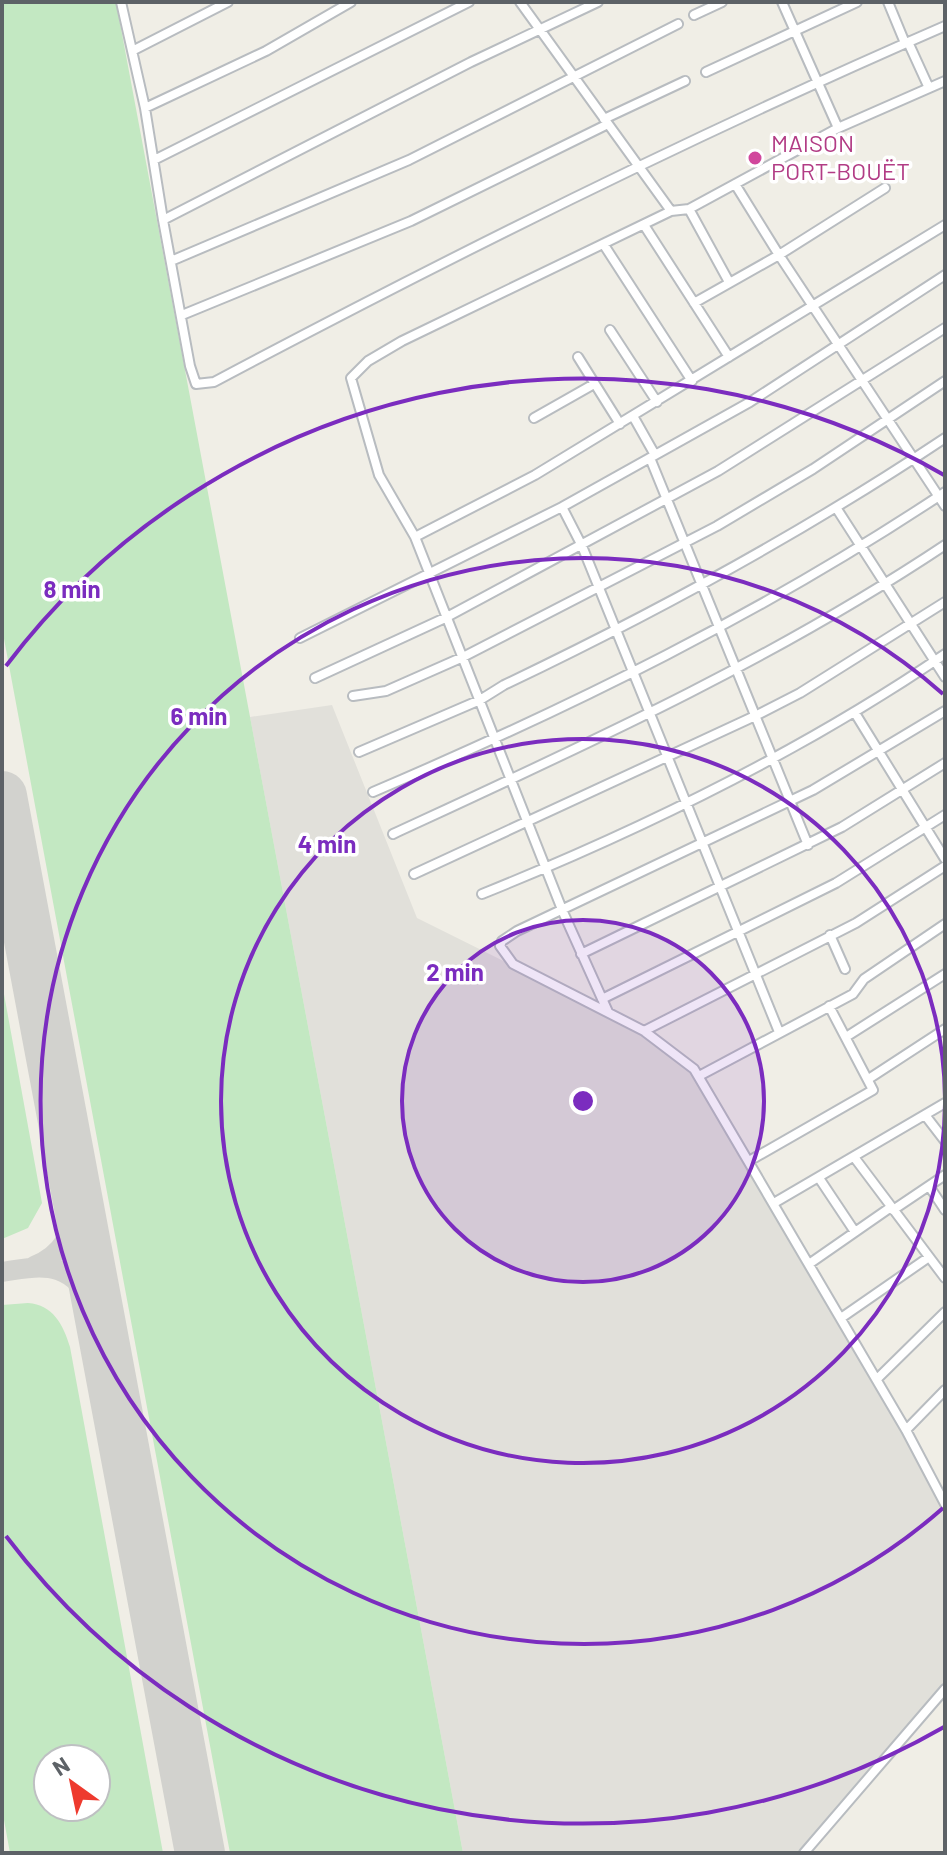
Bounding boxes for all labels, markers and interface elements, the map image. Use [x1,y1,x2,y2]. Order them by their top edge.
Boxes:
place label: MAISON PORT-BOUËT [771,128,910,185]
marker: MAISON PORT-BOUËT [746,149,764,167]
text: 8 min [43,574,101,603]
text: 6 min [171,701,227,730]
text: 4 min [298,829,356,858]
text: 2 min [426,957,484,986]
centre of rings [569,1087,597,1115]
north arrow [32,1743,112,1823]
text: N [47,1750,74,1780]

